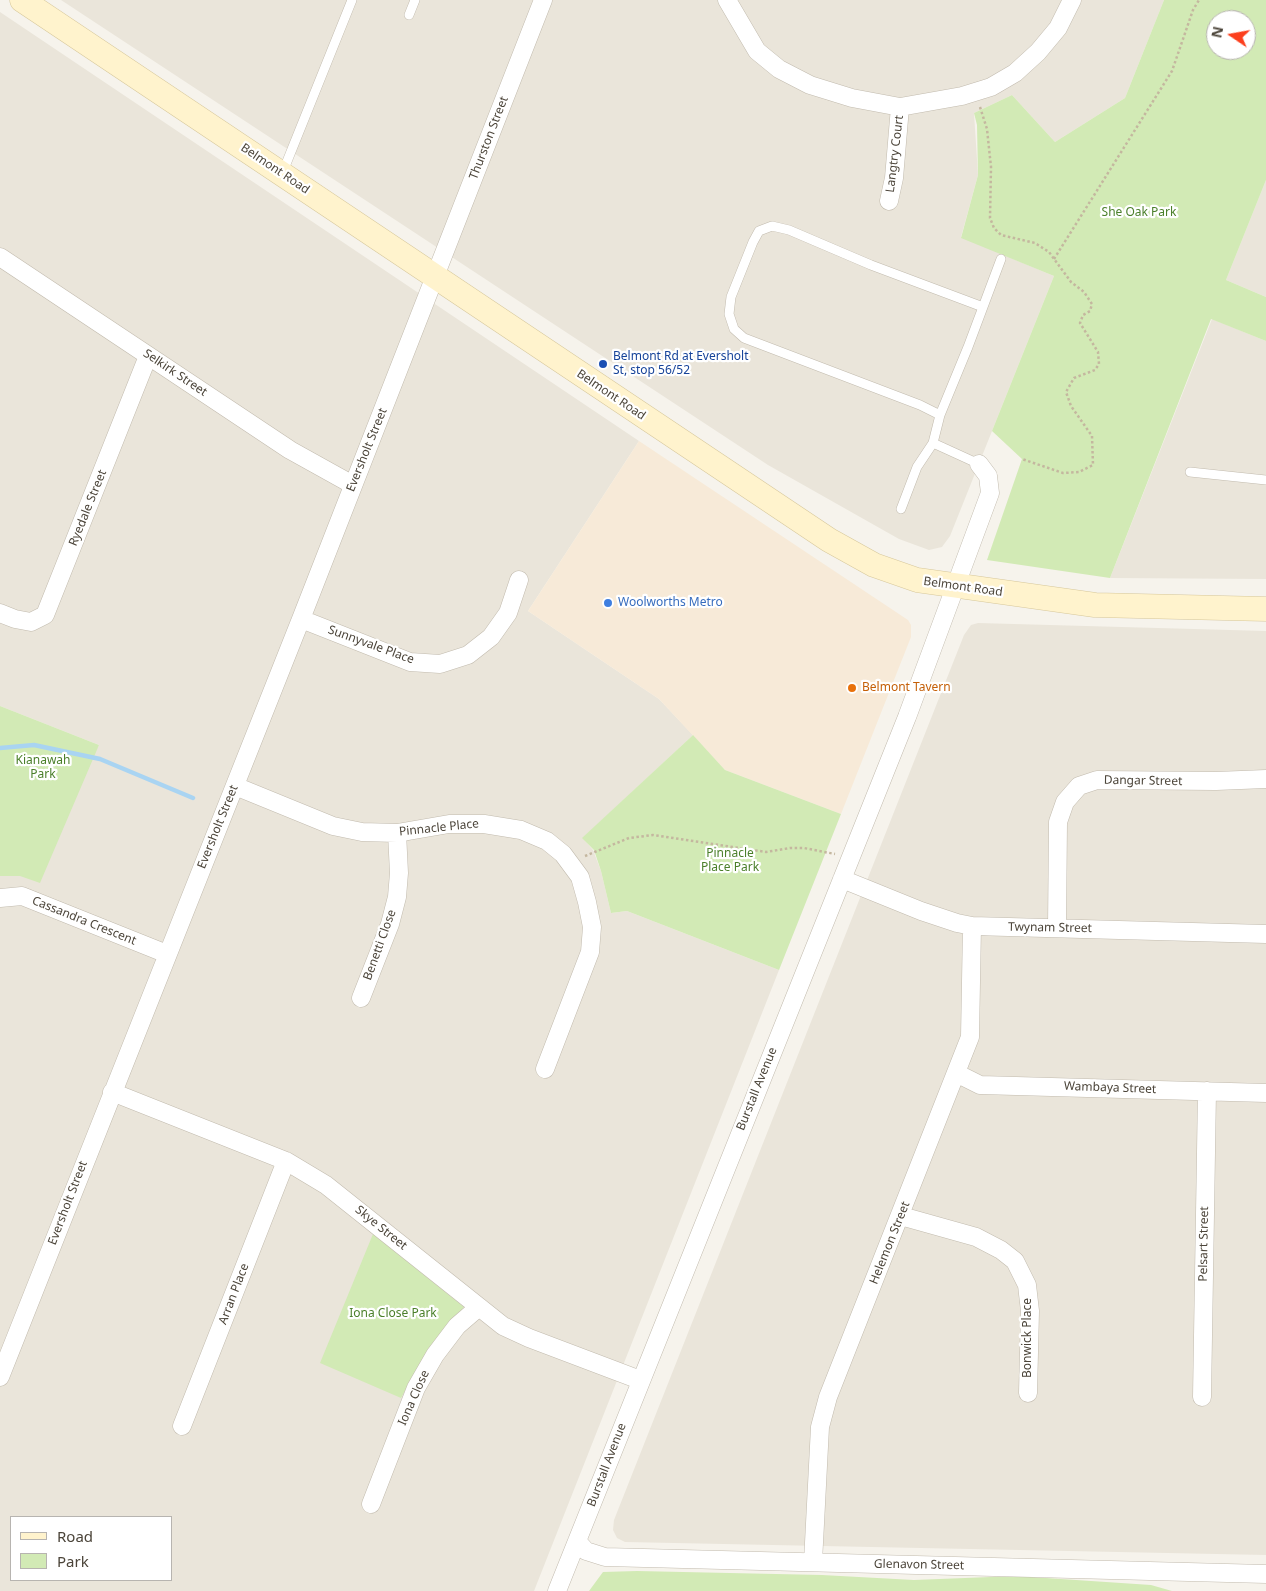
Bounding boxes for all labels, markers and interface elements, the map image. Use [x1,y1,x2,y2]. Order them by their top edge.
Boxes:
north arrow [1206,10,1256,60]
text: N [1206,24,1227,40]
street label: Thurston Street [467,94,511,182]
street label: Langtry Court [883,114,907,194]
street label: Belmont Road [238,141,312,197]
park label: She Oak Park [1102,206,1176,220]
street label: Selkirk Street [140,346,210,400]
place label: Belmont Rd at Eversholt St, stop 56/52 [613,350,749,378]
marker: Belmont Rd at Eversholt St, stop 56/52 [597,358,609,370]
street label: Belmont Road [574,367,648,423]
street label: Eversholt Street [344,406,390,494]
street label: Ryedale Street [66,468,110,548]
street label: Belmont Road [922,574,1004,600]
place label: Woolworths Metro [618,596,723,610]
marker: Woolworths Metro [602,597,614,609]
street label: Sunnyvale Place [326,623,416,667]
place label: Belmont Tavern [862,681,951,695]
marker: Belmont Tavern [846,682,858,694]
park label: Kianawah Park [16,754,70,782]
street label: Dangar Street [1104,773,1182,789]
street label: Eversholt Street [195,783,241,871]
street label: Pinnacle Place [398,817,480,839]
park label: Pinnacle Place Park [701,847,759,875]
street label: Cassandra Crescent [30,894,138,948]
street label: Benetti Close [361,908,399,982]
street label: Twynam Street [1008,920,1092,936]
street label: Burstall Avenue [734,1045,780,1133]
street label: Wambaya Street [1064,1079,1156,1097]
street label: Eversholt Street [45,1159,91,1247]
street label: Helemon Street [867,1199,913,1287]
street label: Skye Street [352,1203,410,1253]
street label: Pelsart Street [1196,1206,1212,1282]
street label: Arran Place [216,1261,252,1327]
street label: Bonwick Place [1021,1298,1035,1378]
park label: Iona Close Park [349,1307,437,1321]
street label: Iona Close [395,1368,433,1428]
street label: Burstall Avenue [584,1421,630,1509]
legend [10,1516,172,1581]
text: Road [57,1526,93,1546]
text: Park [57,1551,89,1571]
street label: Glenavon Street [874,1557,964,1573]

